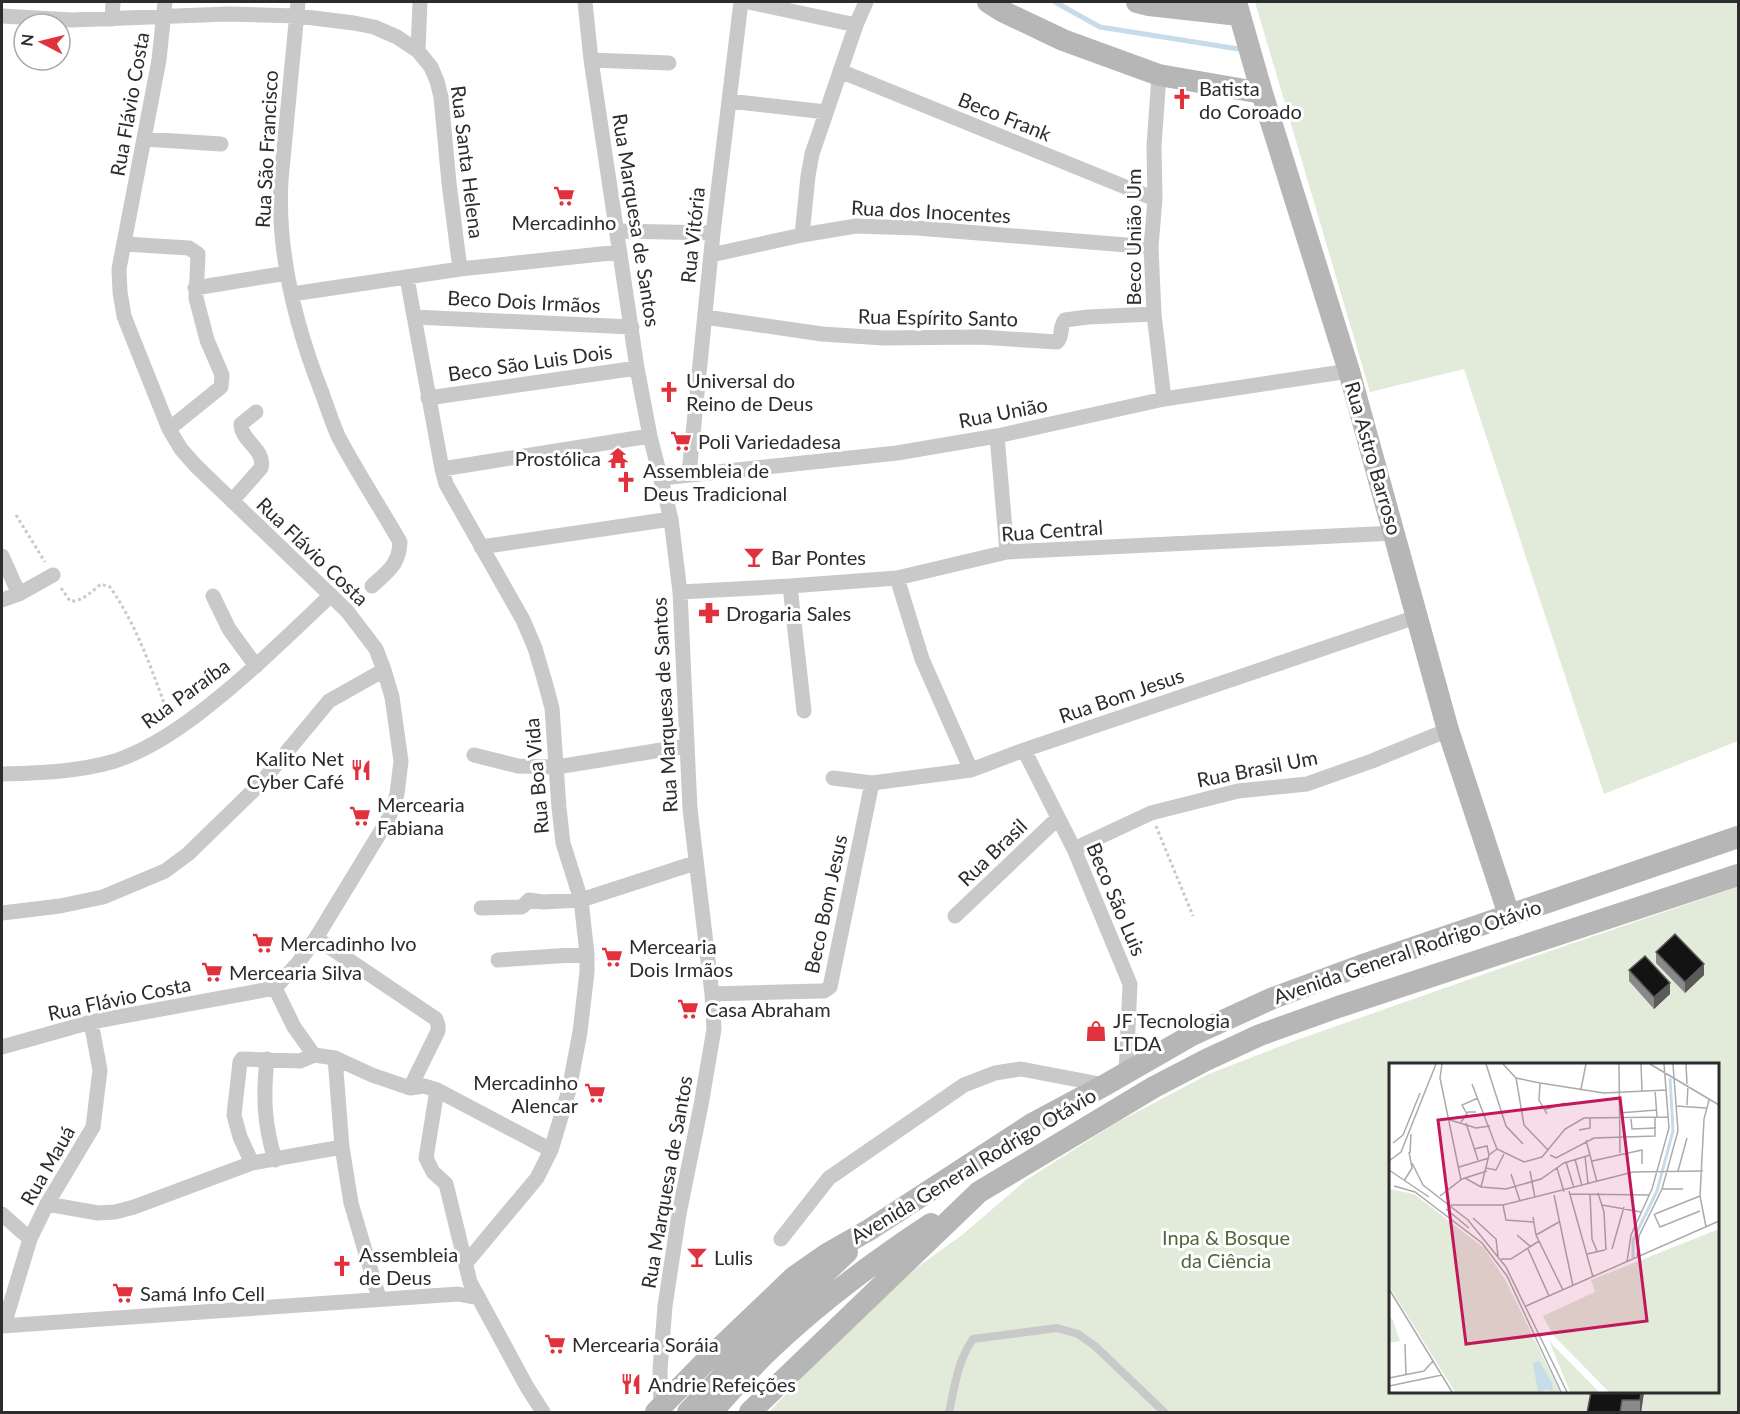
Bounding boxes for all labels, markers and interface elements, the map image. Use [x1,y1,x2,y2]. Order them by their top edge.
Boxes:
north arrow [12,12,72,72]
street label: Rua Flávio Costa [105,30,153,178]
text: N [16,33,37,47]
street label: Rua São Francisco [250,70,282,228]
place label: Batista do Coroado [1199,76,1302,123]
street label: Rua Santa Helena [447,84,489,240]
street label: Beco Frank [955,87,1056,146]
church icon: Batista do Coroado [1170,87,1194,111]
street label: Rua Marquesa de Santos [608,112,666,328]
street label: Beco União Um [1121,169,1145,305]
supermarket icon: Mercadinho [552,184,576,208]
street label: Rua Vitória [675,186,709,284]
street label: Rua dos Inocentes [851,195,1011,227]
place label: Mercadinho [512,210,616,234]
street label: Beco Dois Irmãos [447,285,601,317]
street label: Rua Espírito Santo [858,304,1018,330]
street label: Beco São Luis Dois [446,339,614,385]
place label: Universal do Reino de Deus [686,368,813,415]
street label: Rua Astro Barroso [1341,378,1407,538]
church icon: Universal do Reino de Deus [657,380,681,404]
street label: Rua União [957,392,1049,432]
supermarket icon: Poli Variedadesa [669,429,693,453]
place label: Poli Variedadesa [698,429,841,453]
place label: Prostólica [515,446,601,470]
temple icon: Prostólica [606,446,630,470]
place label: Assembleia de Deus Tradicional [643,458,787,505]
church icon: Assembleia de Deus Tradicional [614,470,638,494]
street label: Rua Flávio Costa [252,492,374,610]
street label: Rua Central [1000,514,1104,546]
bar icon: Bar Pontes [742,545,766,569]
place label: Bar Pontes [771,545,866,569]
street label: Rua Marquesa de Santos [646,597,682,813]
pharmacy icon: Drogaria Sales [697,601,721,625]
place label: Drogaria Sales [726,601,851,625]
street label: Rua Paraíba [136,653,234,733]
street label: Rua Bom Jesus [1055,662,1187,728]
street label: Rua Boa Vida [519,717,553,835]
street label: Rua Brasil Um [1195,745,1319,791]
place label: Kalito Net Cyber Café [247,746,344,793]
restaurant icon: Kalito Net Cyber Café [349,758,373,782]
place label: Mercearia Fabiana [377,792,465,839]
supermarket icon: Mercearia Fabiana [348,804,372,828]
street label: Rua Brasil [953,813,1031,891]
street label: Beco Bom Jesus [799,832,851,976]
street label: Beco São Luis [1082,839,1152,959]
street label: Avenida General Rodrigo Otávio [1270,894,1544,1008]
supermarket icon: Mercadinho Ivo [251,931,275,955]
place label: Mercadinho Ivo [280,931,417,955]
place label: Mercearia Dois Irmãos [629,934,733,981]
supermarket icon: Mercearia Dois Irmãos [600,945,624,969]
supermarket icon: Mercearia Silva [200,960,224,984]
place label: Mercearia Silva [229,960,362,984]
street label: Rua Flávio Costa [45,971,193,1025]
supermarket icon: Casa Abraham [676,997,700,1021]
place label: Casa Abraham [705,997,831,1021]
place label: JF Tecnologia LTDA [1113,1008,1230,1055]
shop icon: JF Tecnologia LTDA [1084,1019,1108,1043]
inset map [1389,1063,1719,1393]
place label: Mercadinho Alencar [473,1070,579,1117]
street label: Rua Marquesa de Santos [635,1074,697,1290]
supermarket icon: Mercadinho Alencar [583,1081,607,1105]
street label: Avenida General Rodrigo Otávio [846,1082,1100,1248]
street label: Rua Mauá [15,1121,79,1209]
park label: Inpa & Bosque da Ciência [1162,1225,1290,1272]
place label: Assembleia de Deus [359,1242,458,1289]
bar icon: Lulis [685,1245,709,1269]
place label: Lulis [714,1245,753,1269]
church icon: Assembleia de Deus [330,1254,354,1278]
supermarket icon: Samá Info Cell [111,1281,135,1305]
place label: Samá Info Cell [140,1281,265,1305]
supermarket icon: Mercearia Soráia [543,1332,567,1356]
place label: Mercearia Soráia [572,1332,719,1356]
restaurant icon: Andrie Refeições [619,1372,643,1396]
place label: Andrie Refeições [648,1372,796,1396]

